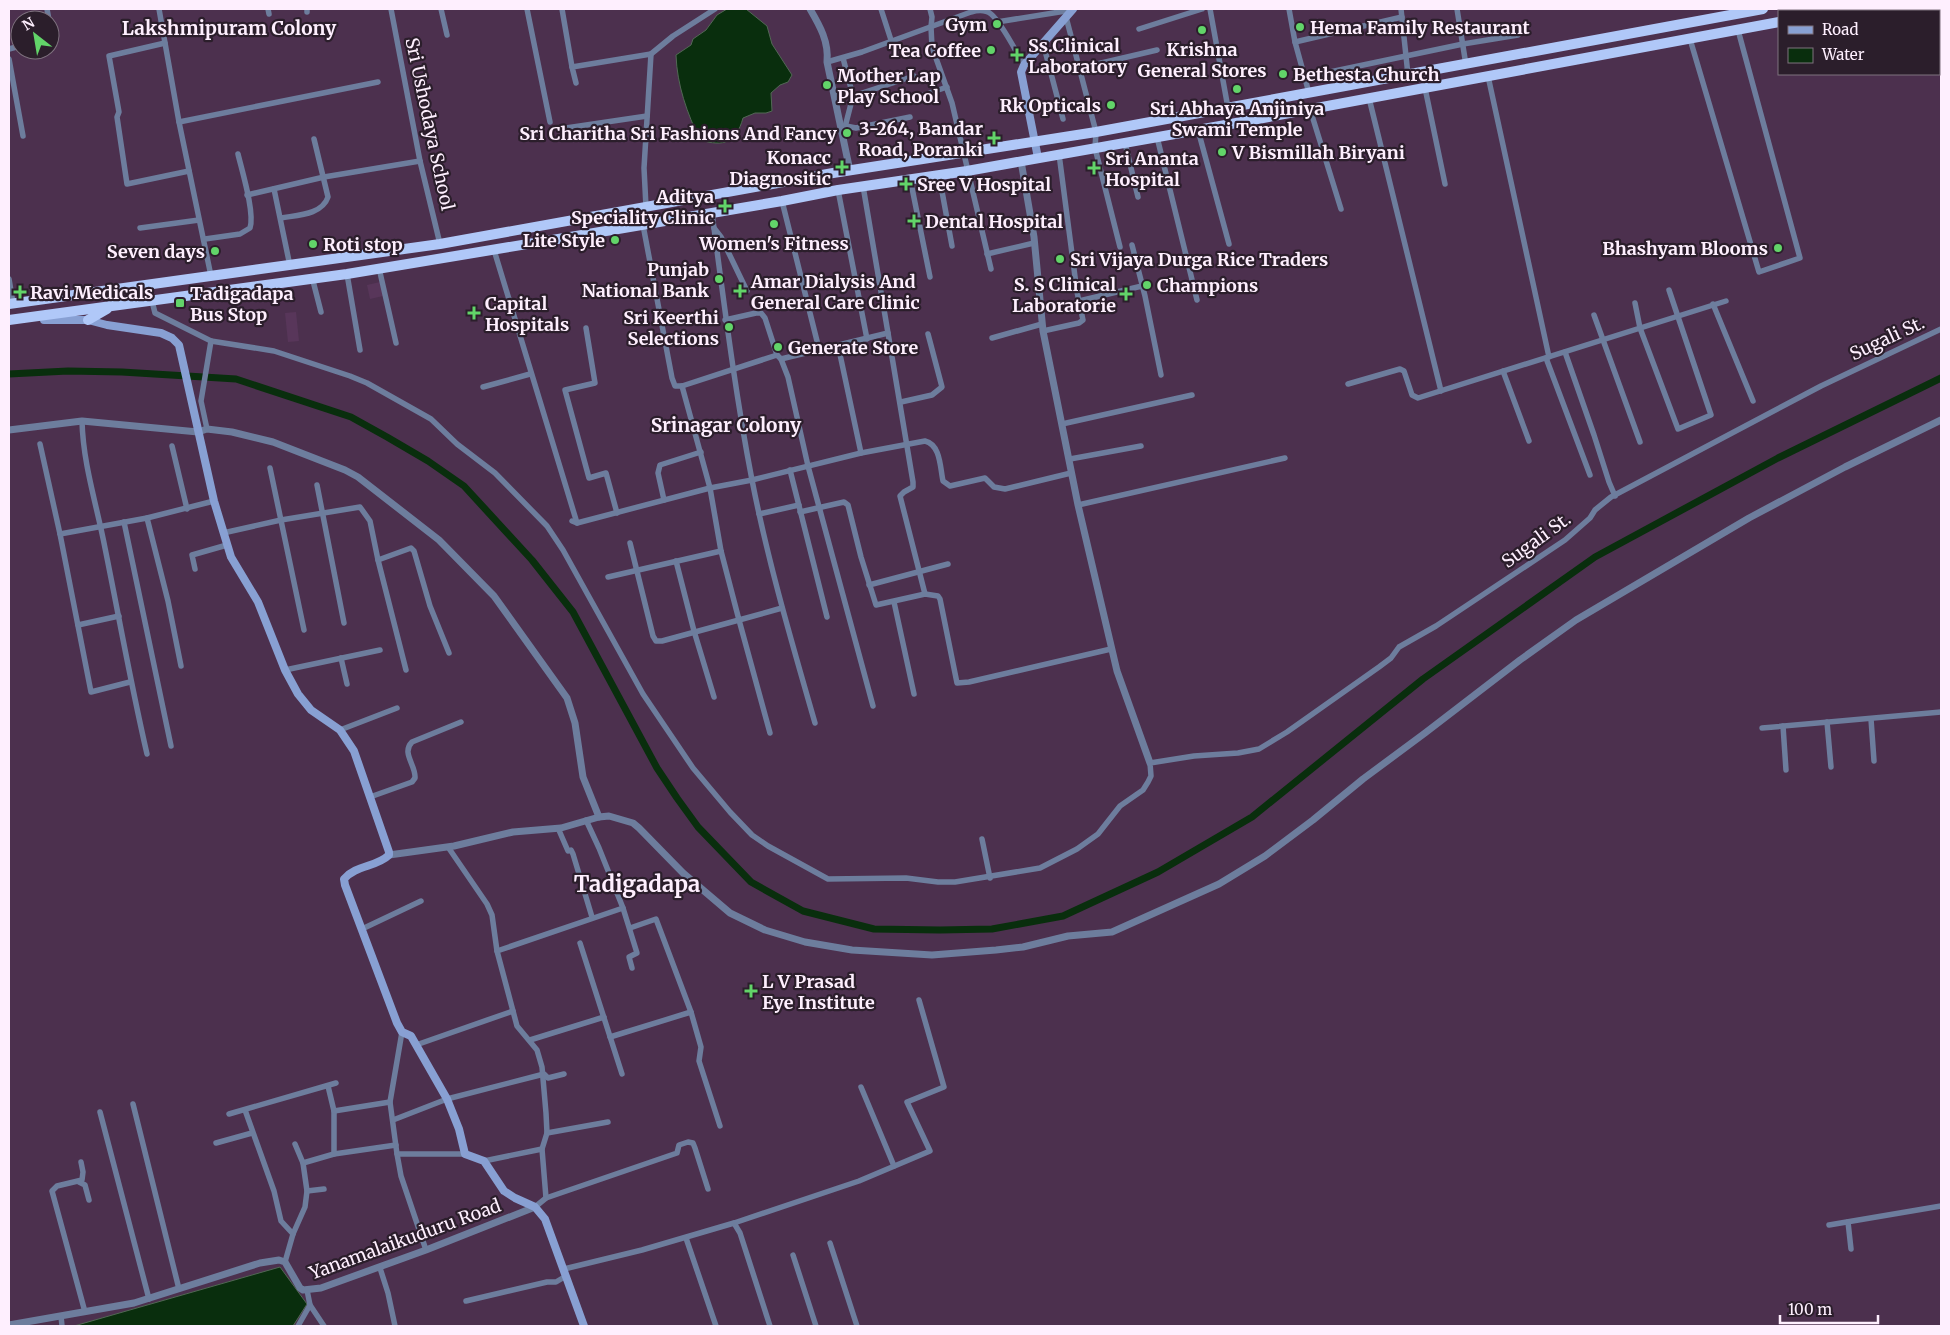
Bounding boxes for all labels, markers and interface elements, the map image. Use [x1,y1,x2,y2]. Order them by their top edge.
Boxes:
north arrow [10,10,60,60]
legend [1778,10,1940,75]
text: N [19,13,38,34]
place label: Gym [945,13,987,36]
district label: Lakshmipuram Colony [122,16,337,40]
place label: Hema Family Restaurant [1310,16,1531,39]
marker: Gym [991,18,1003,30]
text: Road [1822,20,1858,39]
marker: Hema Family Restaurant [1294,21,1306,33]
marker: Krishna General Stores [1196,24,1208,36]
place label: Ss.Clinical Laboratory [1028,34,1127,78]
street label: Sri Ushodaya School [400,35,460,213]
place label: Krishna General Stores [1138,38,1266,82]
place label: Tea Coffee [889,39,981,62]
marker: Tea Coffee [985,44,997,56]
text: Water [1821,45,1865,64]
marker: Ss.Clinical Laboratory [1010,48,1024,62]
place label: Bethesta Church [1293,63,1440,86]
place label: Mother Lap Play School [837,64,941,108]
marker: Bethesta Church [1277,68,1289,80]
marker: Mother Lap Play School [821,79,833,91]
marker: Sri Abhaya Anjiniya Swami Temple [1231,83,1243,95]
place label: Rk Opticals [1000,94,1101,117]
place label: Sri Abhaya Anjiniya Swami Temple [1150,97,1324,141]
marker: Rk Opticals [1105,99,1117,111]
place label: 3-264, Bandar Road, Poranki [858,117,983,161]
place label: Sri Charitha Sri Fashions And Fancy [519,122,837,145]
marker: Sri Charitha Sri Fashions And Fancy [841,127,853,139]
marker: 3-264, Bandar Road, Poranki [987,131,1001,145]
place label: V Bismillah Biryani [1231,141,1405,164]
place label: Konacc Diagnositic [729,146,831,190]
marker: V Bismillah Biryani [1216,146,1228,158]
place label: Sri Ananta Hospital [1105,147,1199,191]
marker: Konacc Diagnositic [835,160,849,174]
marker: Sri Ananta Hospital [1087,161,1101,175]
place label: Sree V Hospital [917,173,1051,196]
marker: Sree V Hospital [899,177,913,191]
place label: Aditya Speciality Clinic [571,185,714,229]
marker: Aditya Speciality Clinic [718,199,732,213]
place label: Dental Hospital [925,210,1063,233]
marker: Dental Hospital [907,214,921,228]
marker: Women's Fitness [768,218,780,230]
place label: Lite Style [523,229,605,252]
place label: Women's Fitness [698,232,849,255]
place label: Roti stop [323,233,403,256]
marker: Lite Style [609,234,621,246]
place label: Bhashyam Blooms [1602,237,1768,260]
marker: Roti stop [307,238,319,250]
place label: Seven days [107,240,205,263]
marker: Bhashyam Blooms [1772,242,1784,254]
marker: Seven days [209,245,221,257]
place label: Sri Vijaya Durga Rice Traders [1070,248,1328,271]
marker: Sri Vijaya Durga Rice Traders [1054,253,1066,265]
place label: Punjab National Bank [582,258,709,302]
place label: Amar Dialysis And General Care Clinic [750,270,920,314]
marker: Punjab National Bank [713,273,725,285]
place label: S. S Clinical Laboratorie [1012,273,1116,317]
place label: Champions [1157,274,1258,297]
marker: Champions [1141,279,1153,291]
place label: Ravi Medicals [30,281,153,304]
place label: Tadigadapa Bus Stop [190,282,294,326]
marker: Amar Dialysis And General Care Clinic [733,284,747,298]
marker: Ravi Medicals [14,286,26,298]
marker: S. S Clinical Laboratorie [1120,288,1132,300]
place label: Capital Hospitals [485,292,569,336]
marker: Tadigadapa Bus Stop [174,297,186,309]
marker: Capital Hospitals [467,306,481,320]
place label: Sri Keerthi Selections [623,306,719,350]
street label: Sugali St. [1846,311,1928,365]
marker: Sri Keerthi Selections [723,321,735,333]
place label: Generate Store [788,336,918,359]
marker: Generate Store [772,341,784,353]
district label: Srinagar Colony [651,413,802,437]
street label: Sugali St. [1497,507,1575,573]
district label: Tadigadapa [574,870,700,898]
place label: L V Prasad Eye Institute [762,970,875,1014]
marker: L V Prasad Eye Institute [744,984,758,998]
street label: Yanamalaikuduru Road [305,1194,504,1285]
scale bar [1780,1292,1878,1324]
text: 100 m [1788,1300,1832,1319]

